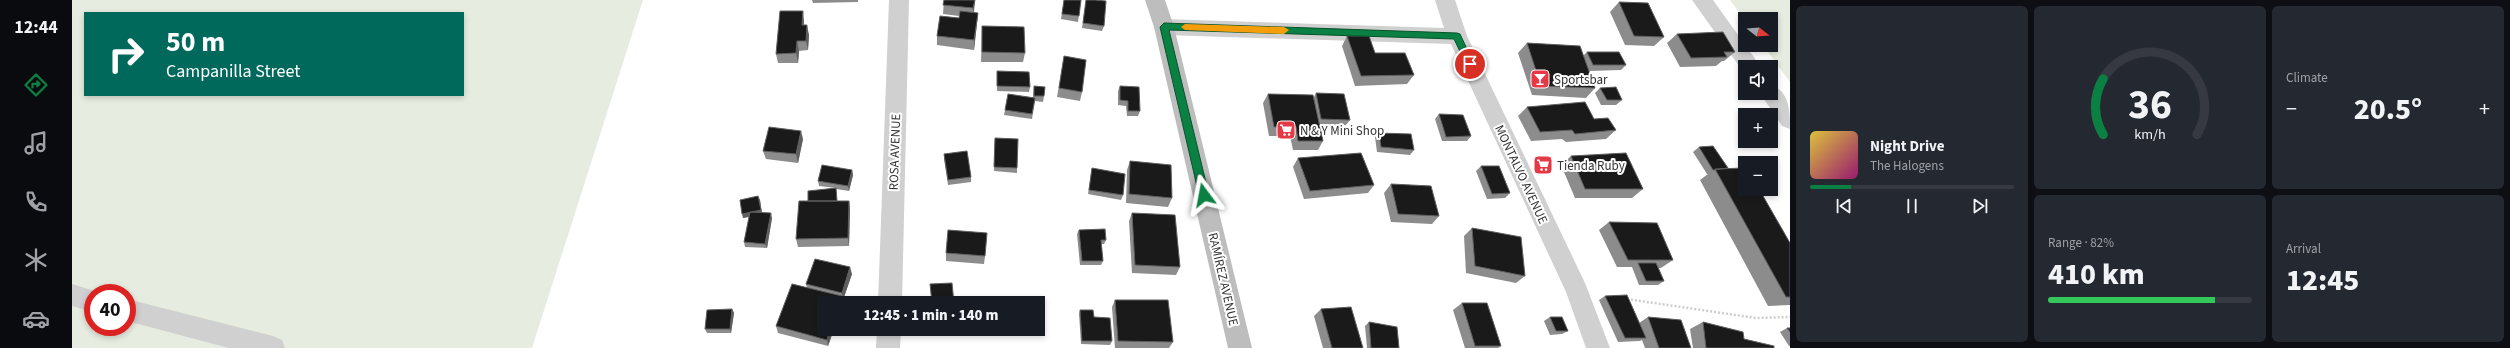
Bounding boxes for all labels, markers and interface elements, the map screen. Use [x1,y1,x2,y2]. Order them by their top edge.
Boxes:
north arrow [1738,12,1778,52]
map controls [1738,12,1778,196]
text: 12:44 [14,15,58,40]
text: 50 m [166,22,225,62]
icon: right [100,28,152,80]
pin [1453,47,1487,81]
icon: arrive [1459,53,1481,75]
text: Campanilla Street [166,59,300,84]
button: sound [1738,60,1778,100]
bar icon: Sportsbar [1529,68,1551,90]
text: Climate [2286,69,2328,87]
icon: directions [22,71,50,99]
place label: Sportsbar [1554,71,1608,89]
text: 36 [2128,75,2172,135]
text: 20.5° [2354,88,2422,131]
text: − [2286,93,2297,125]
text: + [2479,93,2490,125]
button: + [1738,108,1778,148]
street label: ROSA AVENUE [885,113,905,191]
supermarket icon: N & Y Mini Shop [1275,119,1297,141]
place label: N & Y Mini Shop [1300,122,1384,140]
street label: MONTALVO AVENUE [1490,122,1552,227]
text: km/h [2134,124,2166,145]
icon: music [22,129,50,157]
text: Night Drive [1870,136,1945,157]
supermarket icon: Tienda Ruby [1532,154,1554,176]
button: − [1738,156,1778,196]
place label: Tienda Ruby [1557,157,1625,175]
text: The Halogens [1870,157,1944,175]
position arrow [1183,174,1225,216]
icon: phone [22,188,50,216]
icon: previous [1833,195,1855,217]
icon: pause [1901,195,1923,217]
icon: next [1969,195,1991,217]
street label: RAMÍREZ AVENUE [1204,231,1243,328]
text: Range · 82% [2048,234,2114,252]
text: Arrival [2286,240,2321,258]
icon: climate [22,246,50,274]
text: 410 km [2048,253,2145,296]
text: 12:45 [2286,259,2359,302]
speed limit sign: 40 [84,284,136,336]
icon: car [22,305,50,333]
text: 12:45 · 1 min · 140 m [864,305,998,326]

